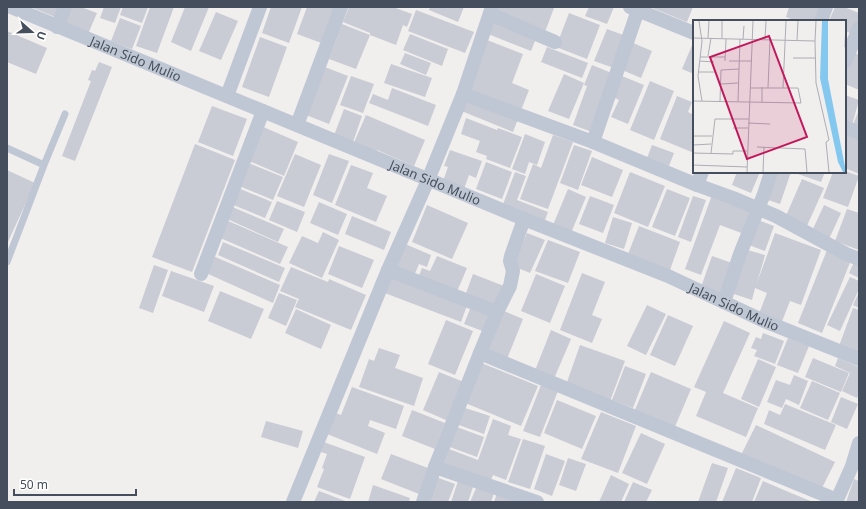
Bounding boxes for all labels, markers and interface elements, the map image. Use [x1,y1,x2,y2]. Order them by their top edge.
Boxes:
north arrow [12,12,52,52]
inset map [693,20,846,173]
text: U [33,29,50,42]
street label: Jalan Sido Mulio [86,31,184,85]
street label: Jalan Sido Mulio [385,155,484,209]
street label: Jalan Sido Mulio [685,277,782,335]
scale bar [14,471,136,497]
text: 50 m [20,476,48,493]

